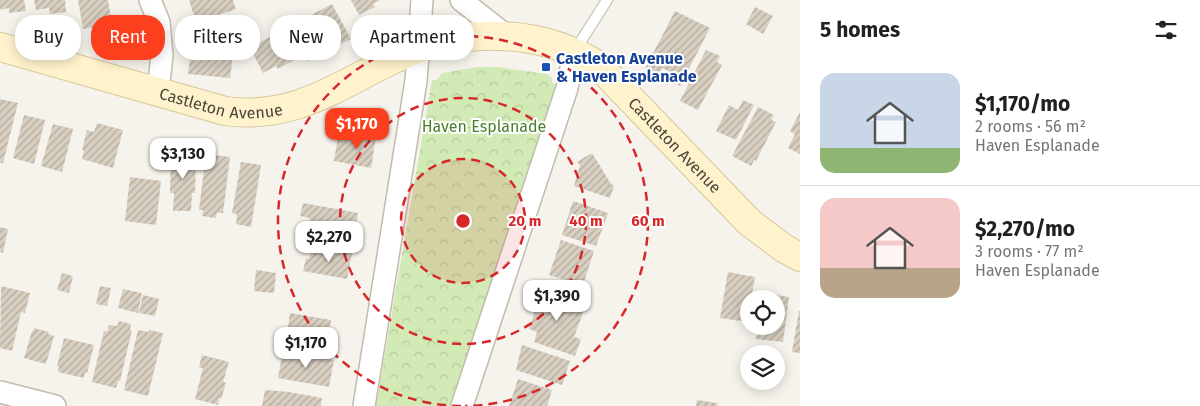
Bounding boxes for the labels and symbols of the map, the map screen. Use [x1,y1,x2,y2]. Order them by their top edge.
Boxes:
place label: Castleton Avenue & Haven Esplanade [556,49,697,86]
marker: Castleton Avenue & Haven Esplanade [540,61,552,73]
street label: Castleton Avenue [157,84,284,123]
street label: Castleton Avenue [624,94,725,197]
pin: $1,170 [316,108,398,150]
park label: Haven Esplanade [422,117,546,136]
pin: $3,130 [142,138,224,180]
centre of rings [454,212,472,230]
text: 20 m [509,212,541,230]
text: 40 m [569,212,603,230]
text: 60 m [631,212,665,230]
pin: $2,270 [288,220,370,263]
pin: $1,390 [516,280,598,322]
pin: $1,170 [265,326,347,369]

